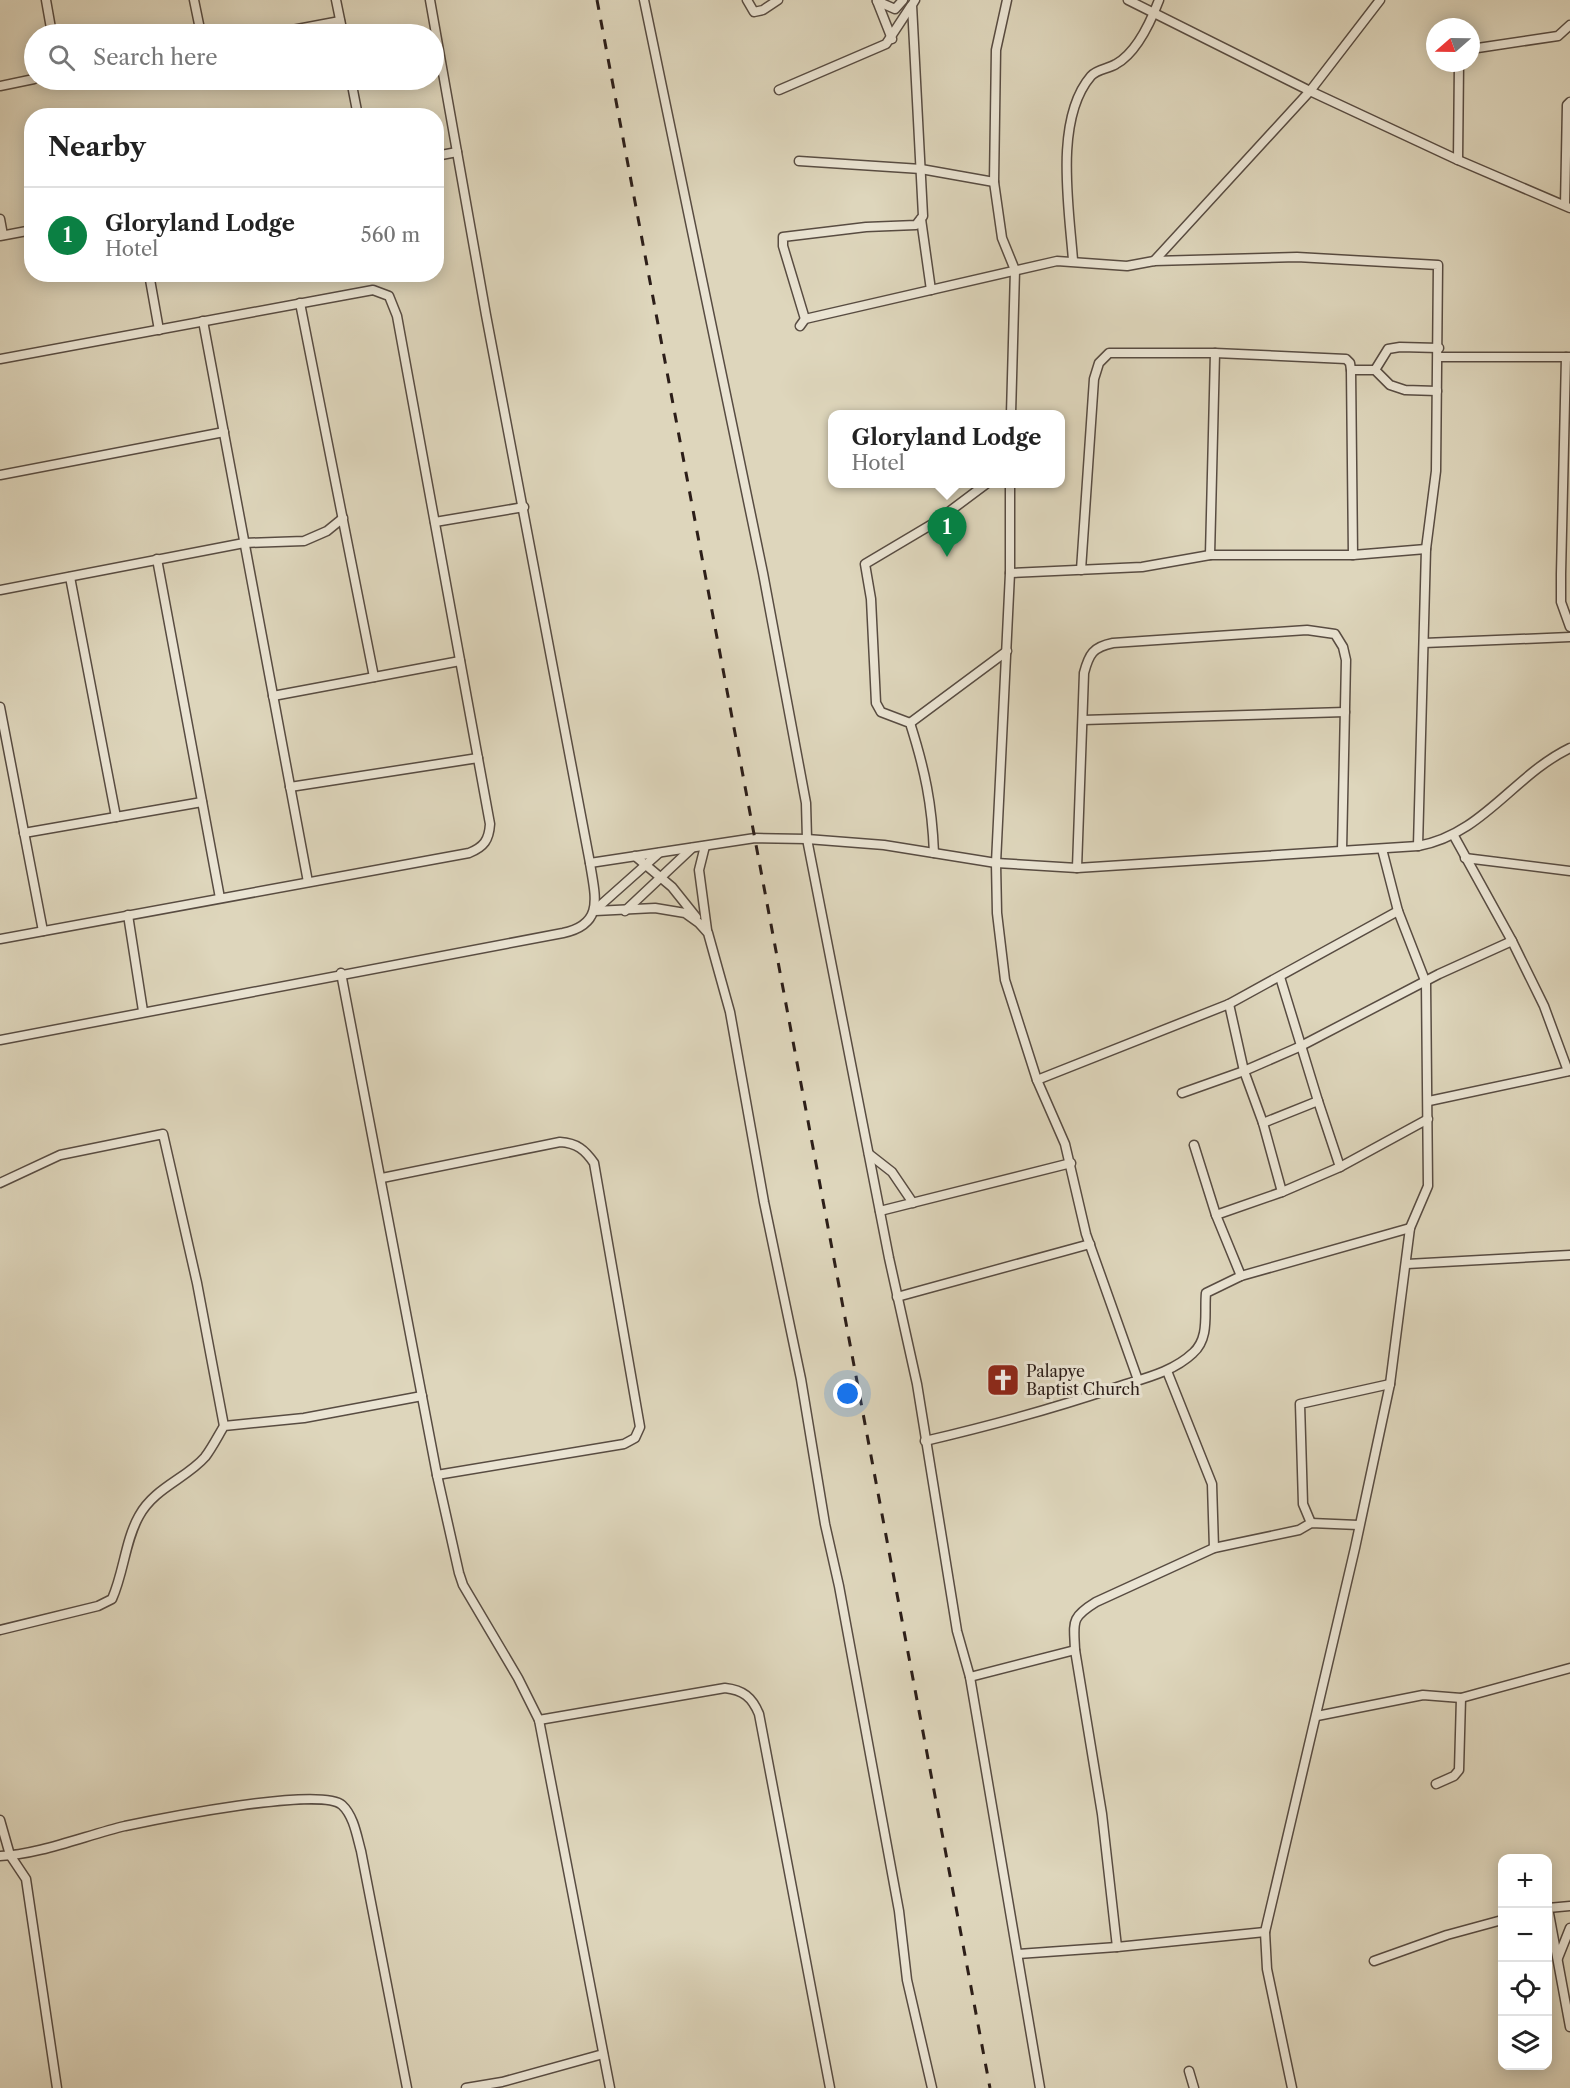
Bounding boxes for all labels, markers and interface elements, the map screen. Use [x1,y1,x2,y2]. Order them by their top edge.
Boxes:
north arrow [1426,18,1480,72]
search box [24,24,444,90]
icon: search [45,41,78,74]
text: Search here [93,44,218,71]
text: Nearby [48,131,146,163]
text: Gloryland Lodge [105,210,295,237]
text: 1 [63,223,72,247]
text: 560 m [361,223,420,247]
text: Hotel [105,237,158,261]
popup [828,410,1065,488]
text: Gloryland Lodge [852,424,1041,451]
text: Hotel [852,451,905,475]
pin: 1 [928,508,966,557]
place label: Palapye Baptist Church [1026,1361,1140,1399]
church icon: Palapye Baptist Church [985,1362,1021,1398]
your location [833,1379,862,1408]
map controls [1498,1854,1552,2070]
button: + [1498,1854,1552,1908]
button: − [1498,1908,1552,1962]
button: locate [1498,1962,1552,2016]
button: layers [1498,2016,1552,2070]

